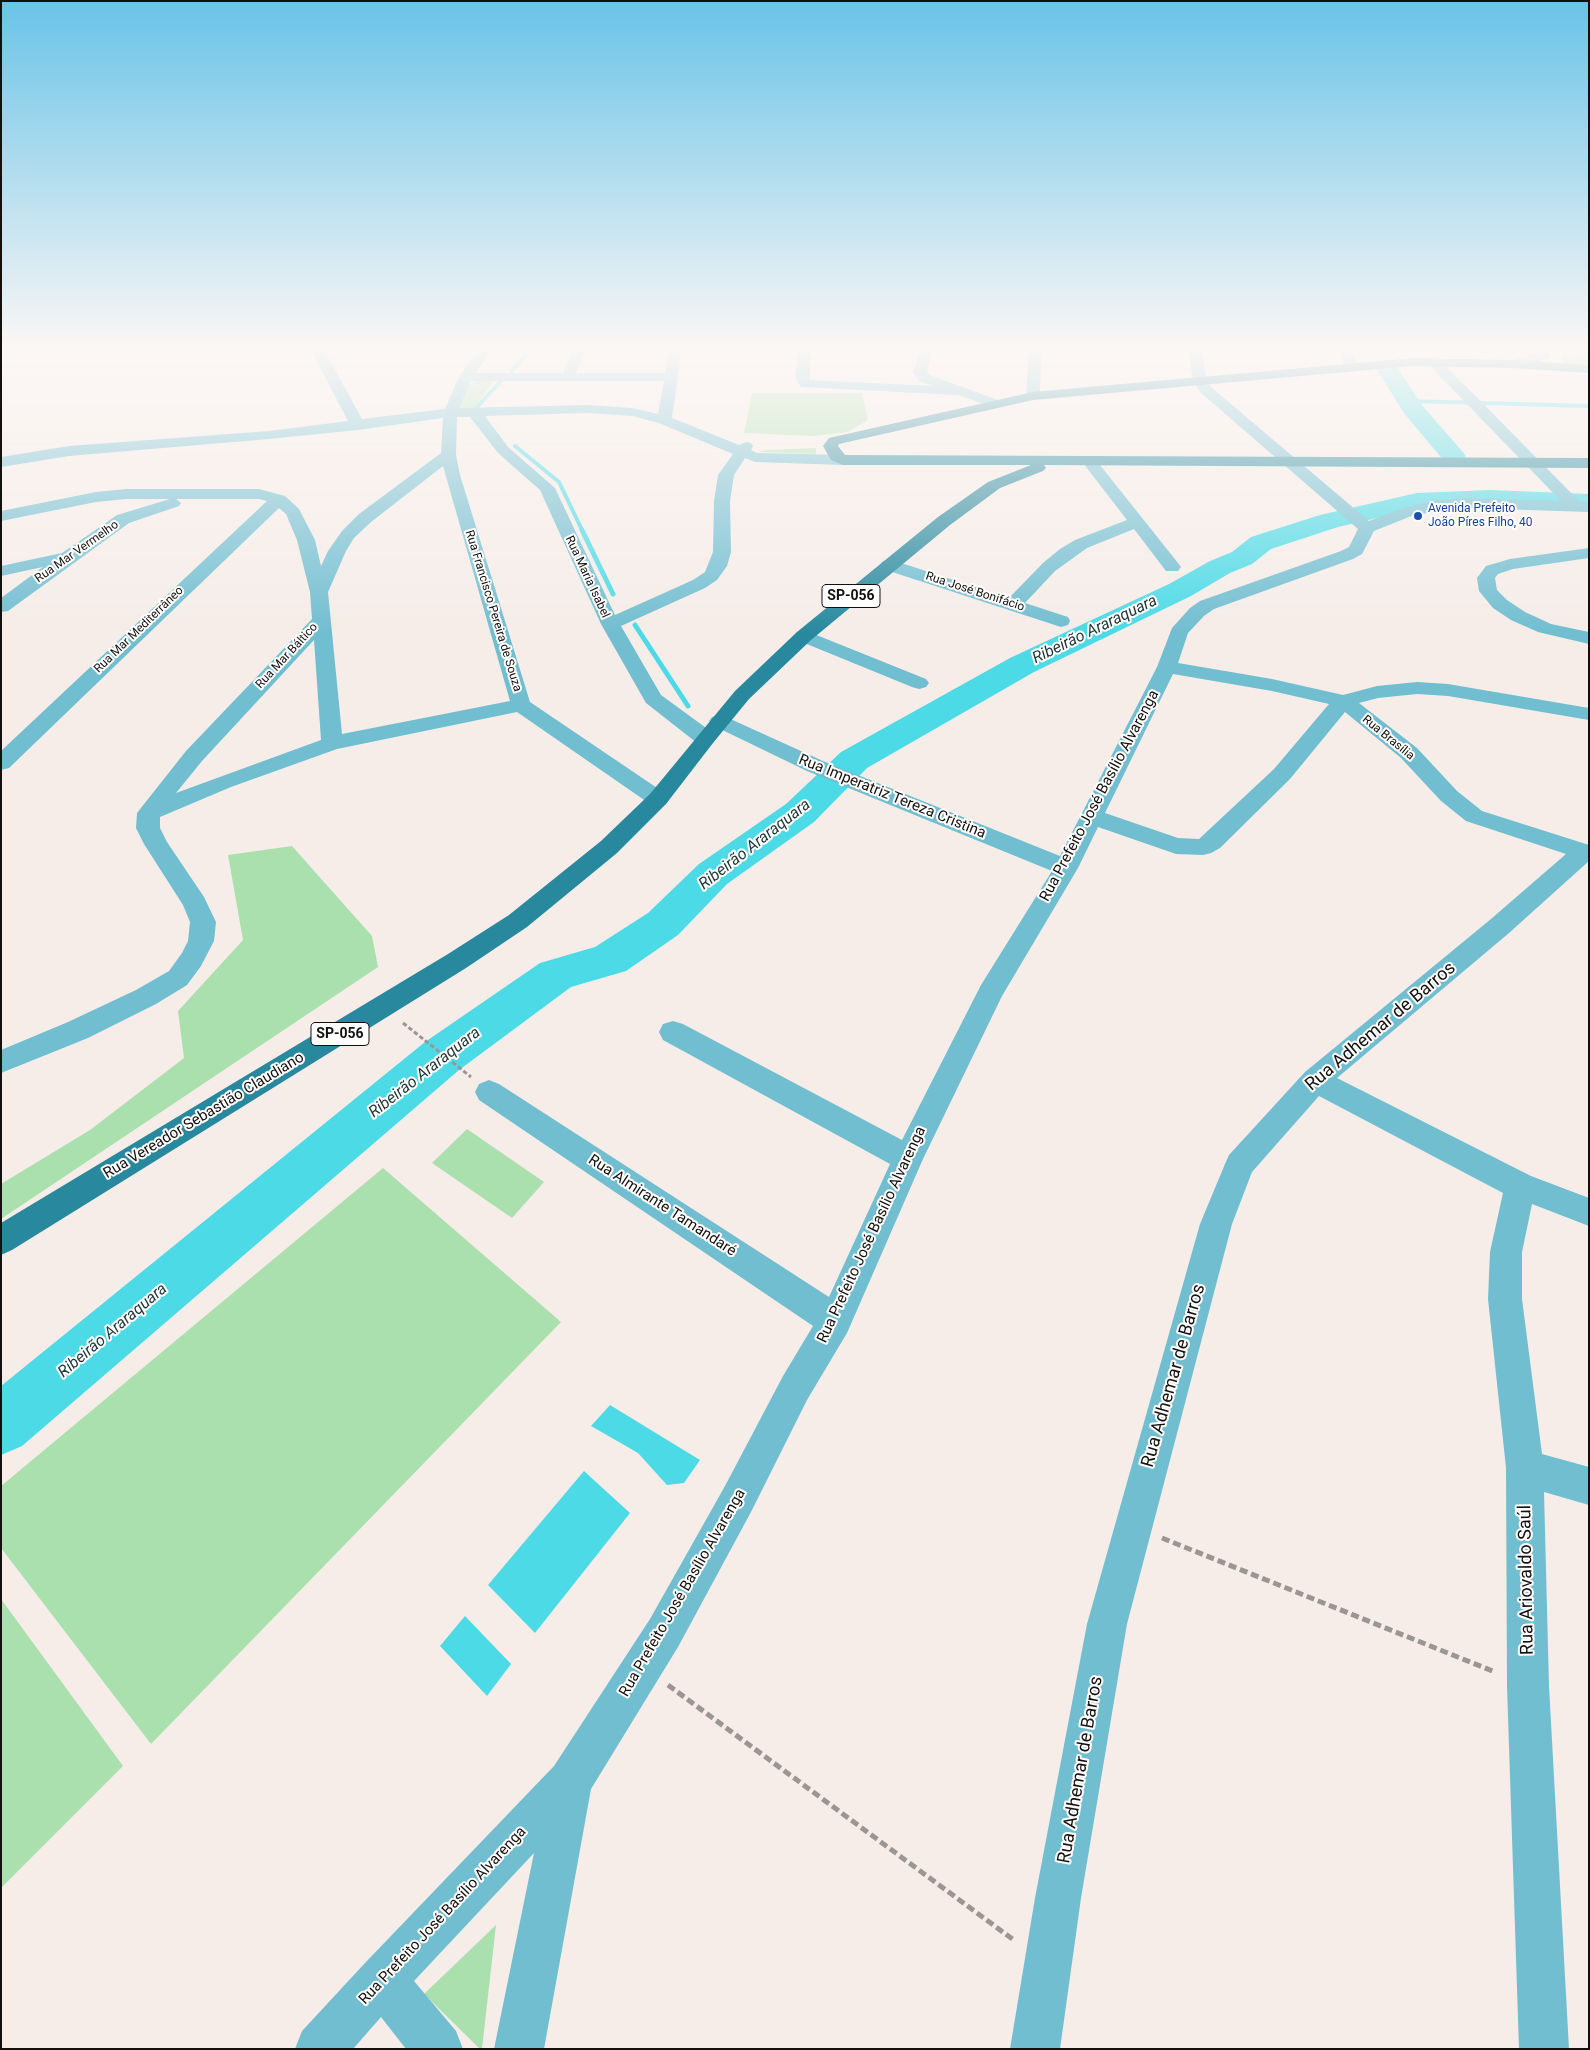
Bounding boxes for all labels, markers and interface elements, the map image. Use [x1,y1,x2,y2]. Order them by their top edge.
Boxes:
place label: Avenida Prefeito João Píres Filho, 40 [1428,502,1533,530]
marker: Avenida Prefeito João Píres Filho, 40 [1412,510,1424,522]
street label: Rua Mar Vermelho [32,518,122,586]
street label: Rua Francisco Pereira de Souza [462,529,524,693]
street label: Rua Maria Isabel [562,534,612,620]
street label: Rua José Bonifácio [924,569,1026,615]
street label: Rua Mar Mediterrâneo [91,584,187,676]
road number: SP-056 [822,584,880,608]
water label: Ribeirão Araraquara [1030,591,1160,669]
street label: Rua Mar Báltico [253,620,321,692]
street label: Rua Prefeito José Basílio Alvarenga [1036,687,1164,905]
street label: Rua Brasília [1359,713,1417,763]
street label: Rua Imperatriz Tereza Cristina [796,751,988,843]
water label: Ribeirão Araraquara [695,795,815,895]
street label: Rua Adhemar de Barros [1301,958,1461,1096]
road number: SP-056 [311,1022,369,1046]
water label: Ribeirão Araraquara [365,1023,485,1123]
street label: Rua Vereador Sebastião Claudiano [101,1049,307,1183]
street label: Rua Prefeito José Basílio Alvarenga [814,1124,930,1346]
street label: Rua Almirante Tamandaré [585,1151,739,1261]
water label: Ribeirão Araraquara [55,1280,171,1382]
street label: Rua Adhemar de Barros [1138,1282,1210,1470]
street label: Rua Prefeito José Basílio Alvarenga [616,1486,750,1700]
street label: Rua Ariovaldo Saúl [1515,1505,1539,1655]
street label: Rua Adhemar de Barros [1054,1675,1108,1865]
street label: Rua Prefeito José Basílio Alvarenga [356,1823,530,2009]

